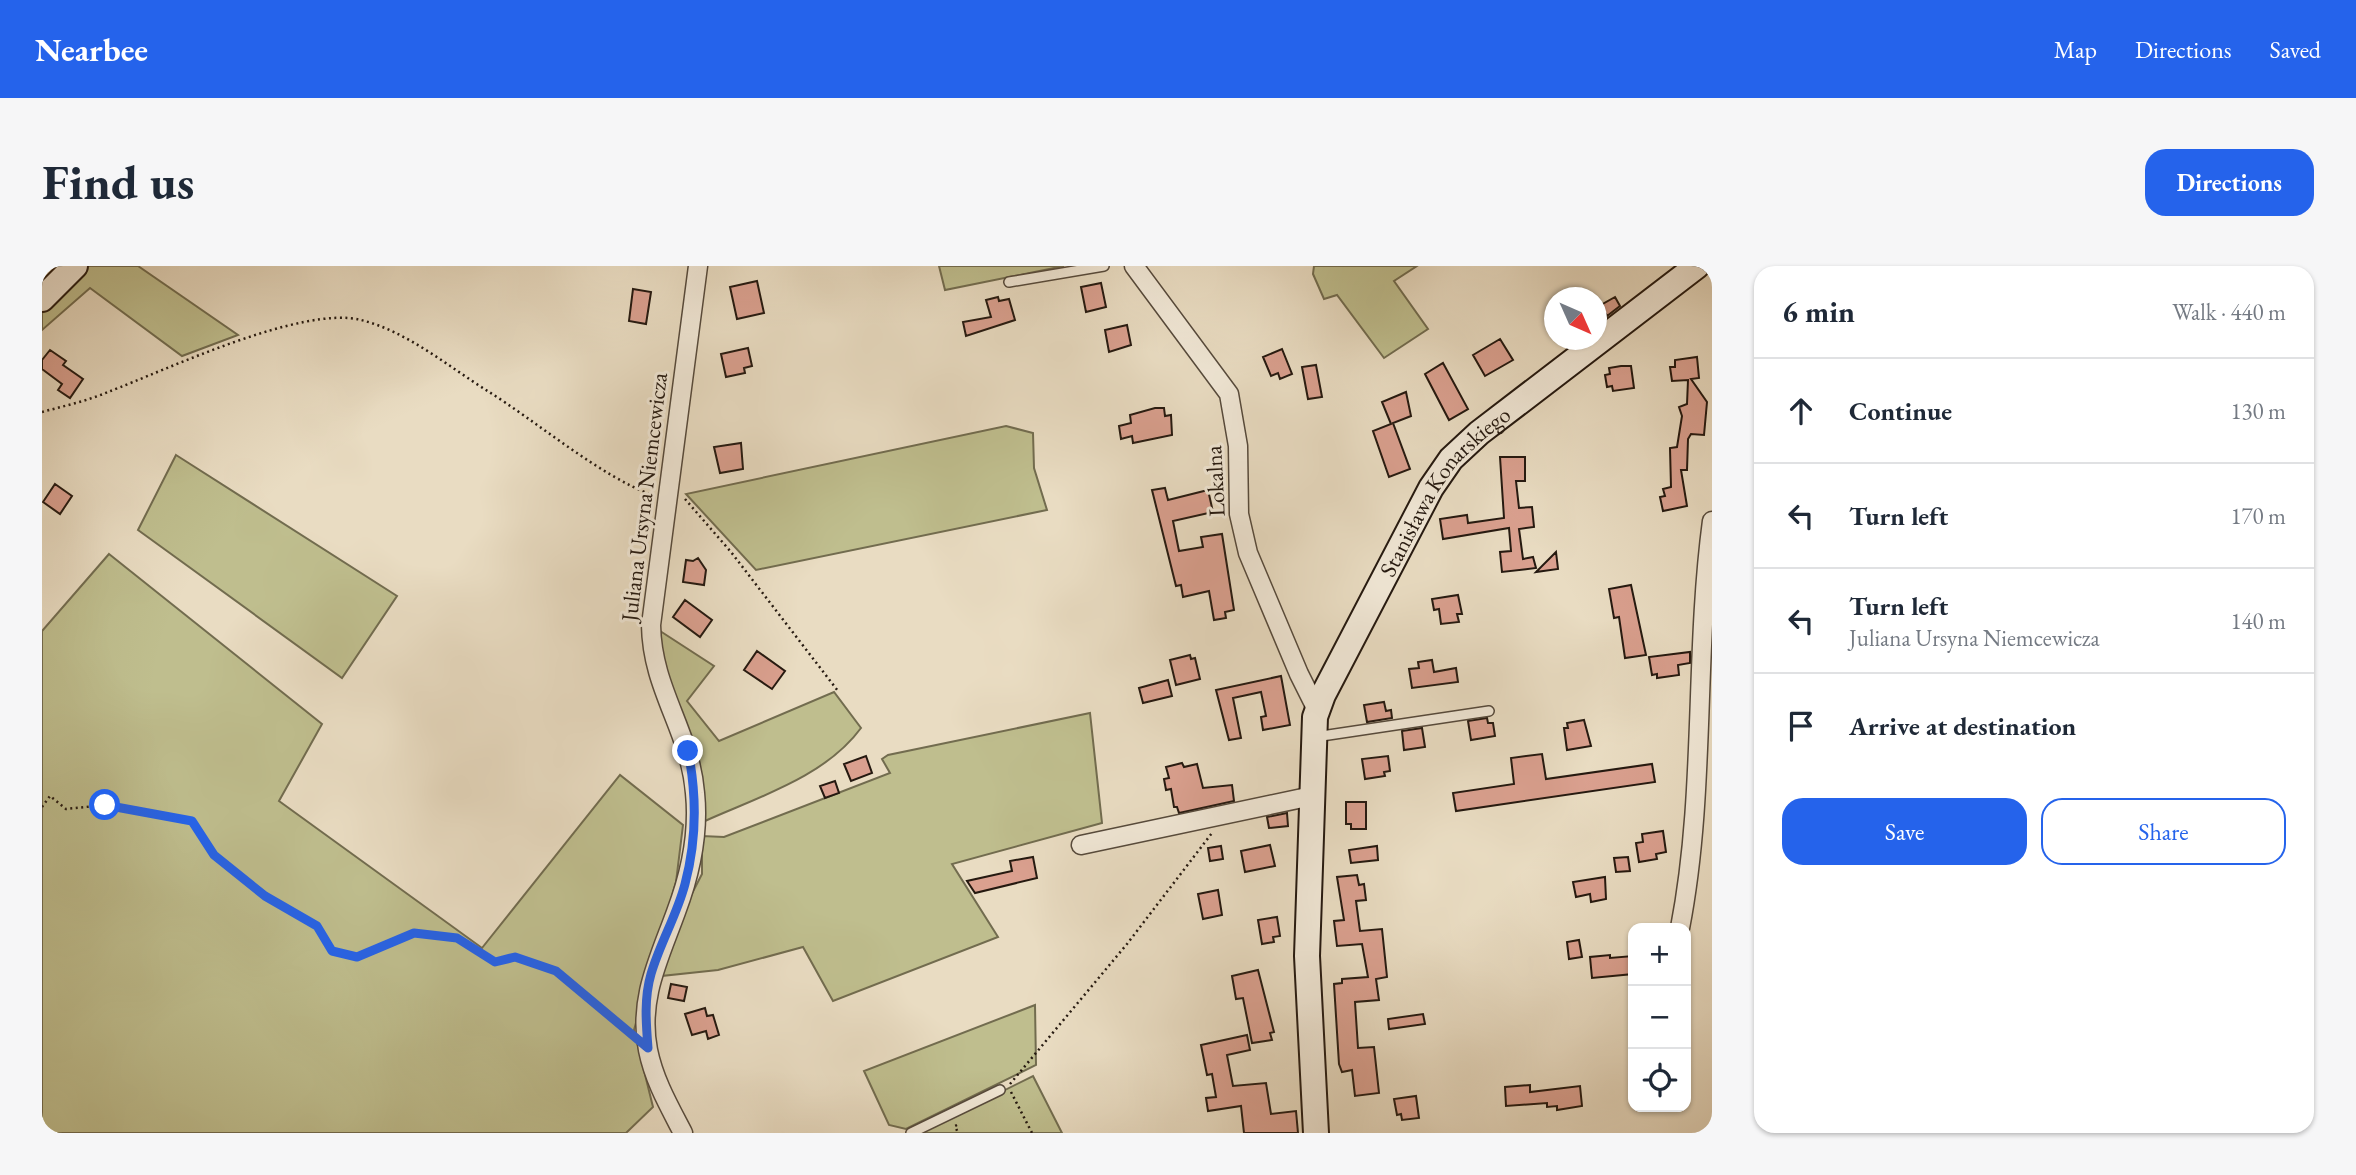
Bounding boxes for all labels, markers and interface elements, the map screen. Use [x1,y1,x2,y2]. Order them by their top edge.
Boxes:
text: Nearbee [35,28,148,71]
text: Map [2054,34,2097,65]
text: Directions [2135,34,2232,65]
text: Saved [2270,34,2321,65]
button: Directions [2145,149,2314,216]
text: Find us [42,150,194,214]
north arrow [1544,287,1607,350]
text: 6 min [1782,292,1855,331]
text: Walk · 440 m [2172,297,2286,327]
street label: Juliana Ursyna Niemcewicza [614,370,674,625]
icon: ahead [1782,392,1820,430]
text: Continue [1849,394,1952,428]
text: 130 m [2230,396,2286,426]
street label: Stanisława Konarskiego [1372,399,1517,582]
street label: Lokalna [1198,444,1232,517]
icon: left [1782,497,1820,535]
text: Turn left [1849,499,1948,533]
text: 170 m [2230,501,2286,531]
text: Turn left [1849,589,1948,623]
icon: left [1782,602,1820,640]
text: 140 m [2230,606,2286,636]
text: Juliana Ursyna Niemcewicza [1849,623,2100,653]
icon: arrive [1782,707,1820,745]
text: Arrive at destination [1849,709,2076,743]
route end [672,735,703,766]
route start [89,789,120,820]
button: Save [1782,798,2027,865]
button: Share [2041,798,2286,865]
map controls [1628,923,1691,1112]
button: + [1628,923,1691,986]
button: − [1628,986,1691,1049]
button: locate [1628,1049,1691,1112]

